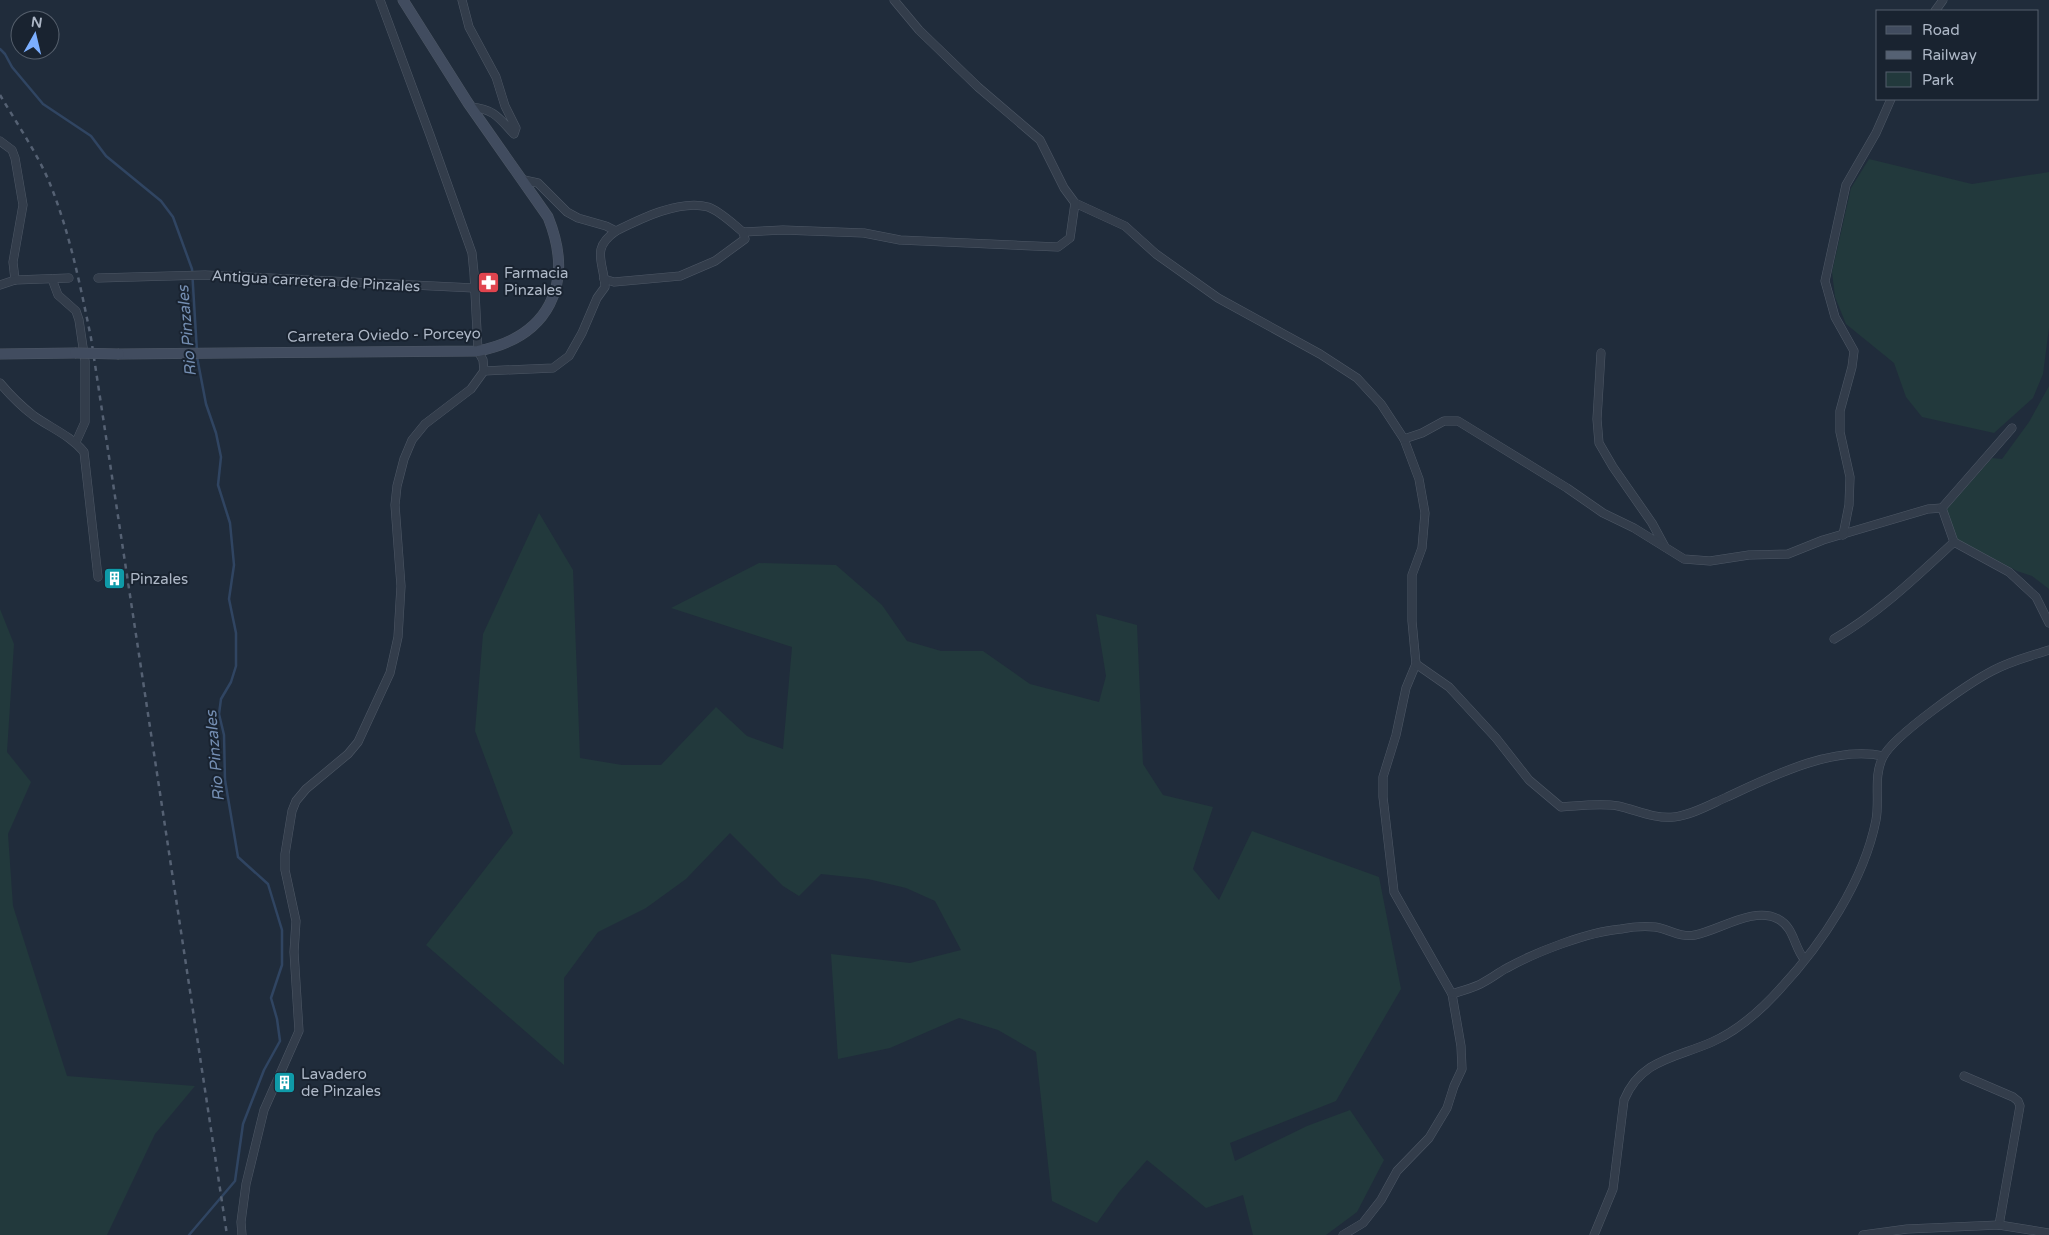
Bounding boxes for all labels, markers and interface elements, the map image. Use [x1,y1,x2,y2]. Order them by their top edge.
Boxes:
north arrow [10,10,60,60]
legend [1876,10,2039,100]
text: N [30,13,43,32]
text: Road [1922,21,1960,39]
text: Railway [1922,46,1977,64]
text: Park [1922,71,1954,89]
place label: Farmacia Pinzales [504,264,569,299]
street label: Antigua carretera de Pinzales [211,267,421,295]
pharmacy icon: Farmacia Pinzales [476,270,500,294]
water label: Rio Pinzales [173,283,201,377]
street label: Carretera Oviedo - Porceyo [287,324,481,346]
building icon: Pinzales [102,567,126,591]
place label: Pinzales [130,570,188,588]
water label: Rio Pinzales [201,708,229,802]
place label: Lavadero de Pinzales [301,1065,381,1100]
building icon: Lavadero de Pinzales [273,1071,297,1095]

